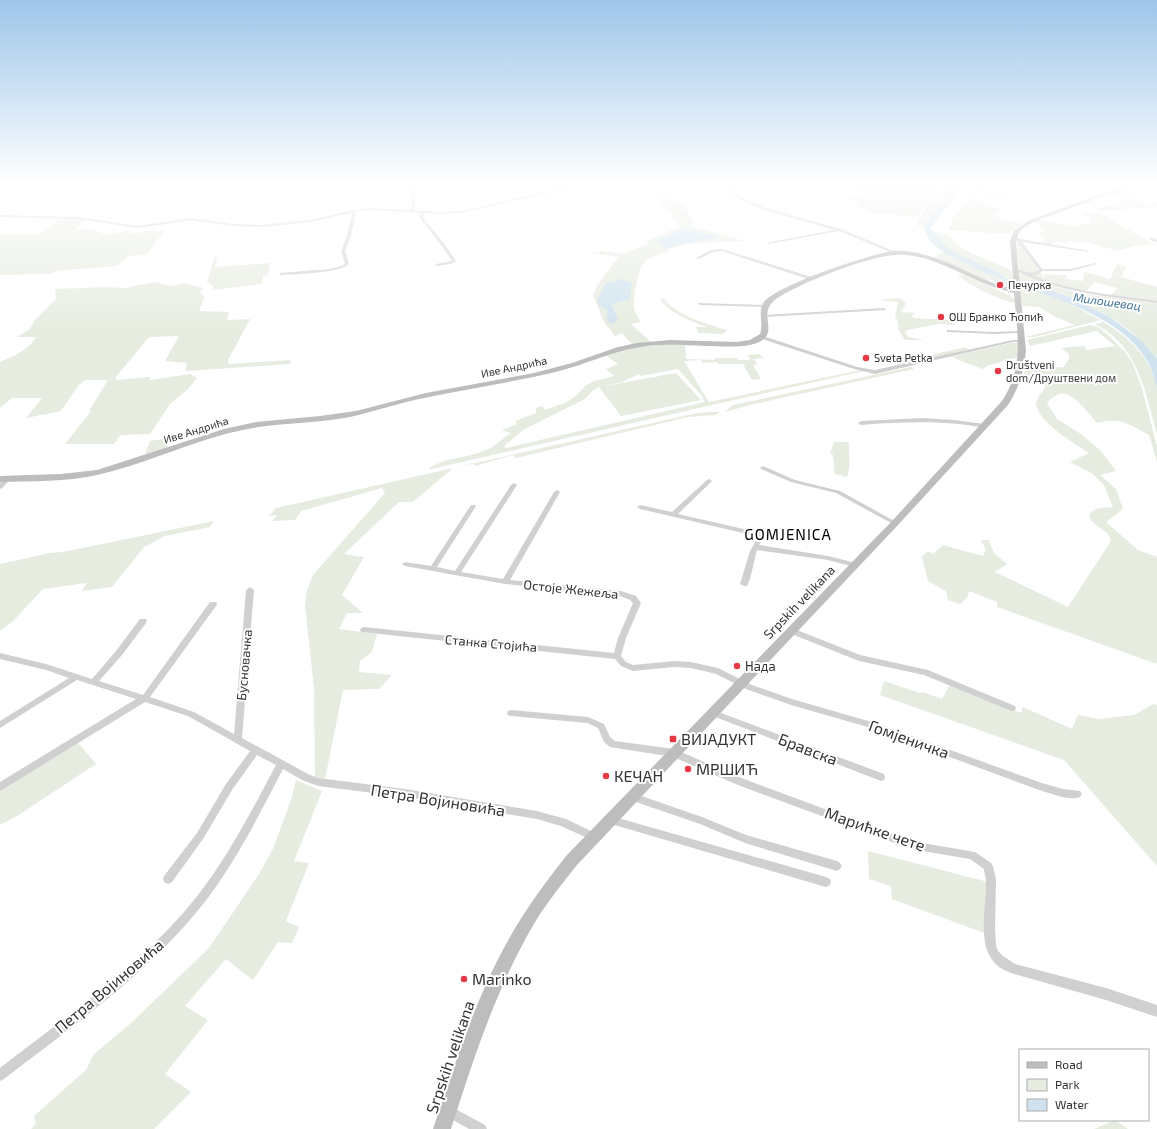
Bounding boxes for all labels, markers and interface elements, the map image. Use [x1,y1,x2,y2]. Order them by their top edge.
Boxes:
place label: Печурка [1008,278,1051,292]
marker: Печурка [995,280,1005,290]
water label: Милошевац [1072,289,1142,313]
place label: ОШ Бранко Ћопић [949,310,1043,323]
marker: ОШ Бранко Ћопић [936,312,946,322]
place label: Sveta Petka [874,351,933,364]
street label: Иве Андрића [480,353,548,380]
marker: Sveta Petka [861,353,871,363]
place label: Društveni dom/Друштвени дом [1006,358,1116,385]
marker: Društveni dom/Друштвени дом [993,366,1003,376]
street label: Иве Андрића [162,413,230,446]
district label: GOMJENICA [744,525,832,543]
street label: Srpskih velikana [760,562,838,642]
street label: Остоје Жежеља [523,576,619,602]
street label: Бусновачка [233,629,255,701]
street label: Станка Стојића [444,631,538,655]
place label: Нада [745,658,776,674]
marker: Нада [732,661,742,671]
street label: Гомјеничка [866,715,952,763]
place label: ВИЈАДУКТ [681,729,756,748]
street label: Бравска [776,729,840,768]
marker: ВИЈАДУКТ [668,734,678,744]
place label: МРШИЋ [696,759,758,778]
marker: МРШИЋ [683,764,693,774]
place label: КЕЧАН [614,766,663,785]
marker: КЕЧАН [601,771,611,781]
street label: Петра Војиновића [369,779,507,821]
street label: Марићке чете [823,802,928,855]
street label: Петра Војиновића [50,935,168,1037]
place label: Marinko [472,969,532,988]
marker: Marinko [459,974,469,984]
street label: Srpskih velikana [421,998,478,1116]
legend [1019,1049,1149,1121]
text: Road [1055,1057,1083,1071]
text: Park [1055,1077,1080,1091]
text: Water [1055,1097,1089,1111]

